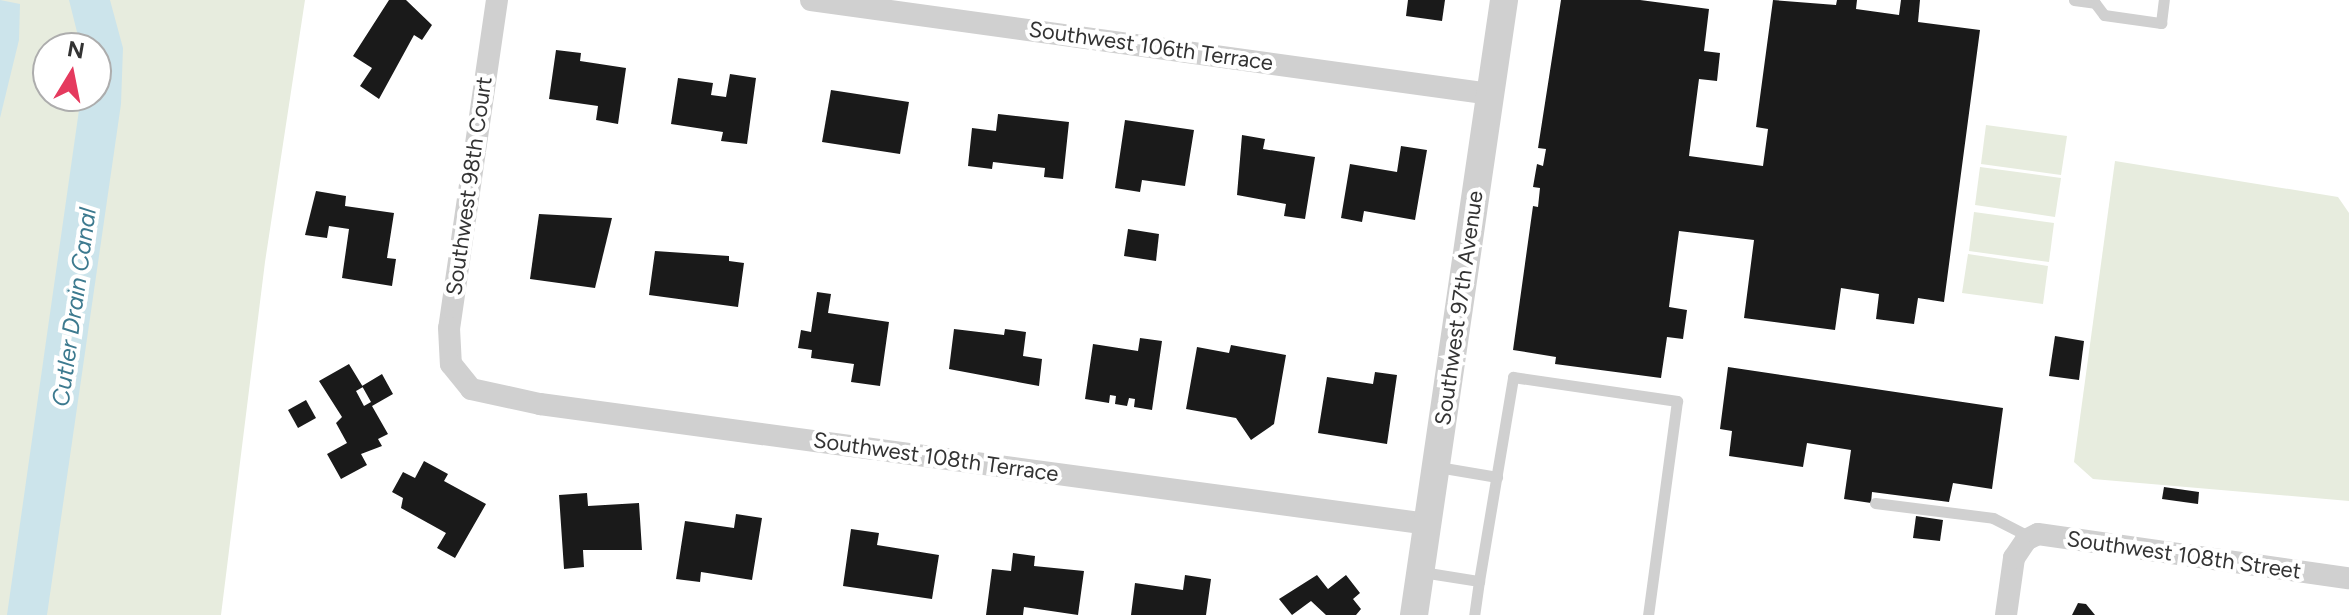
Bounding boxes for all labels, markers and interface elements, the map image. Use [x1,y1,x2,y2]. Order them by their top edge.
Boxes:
street label: Southwest 106th Terrace [1027,16,1275,76]
north arrow [32,32,112,112]
text: N [65,35,87,65]
street label: Southwest 98th Court [441,75,497,297]
street label: Southwest 97th Avenue [1429,189,1489,427]
water label: Cutler Drain Canal [46,206,102,408]
street label: Southwest 108th Terrace [812,427,1060,487]
street label: Southwest 108th Street [2065,525,2303,585]

